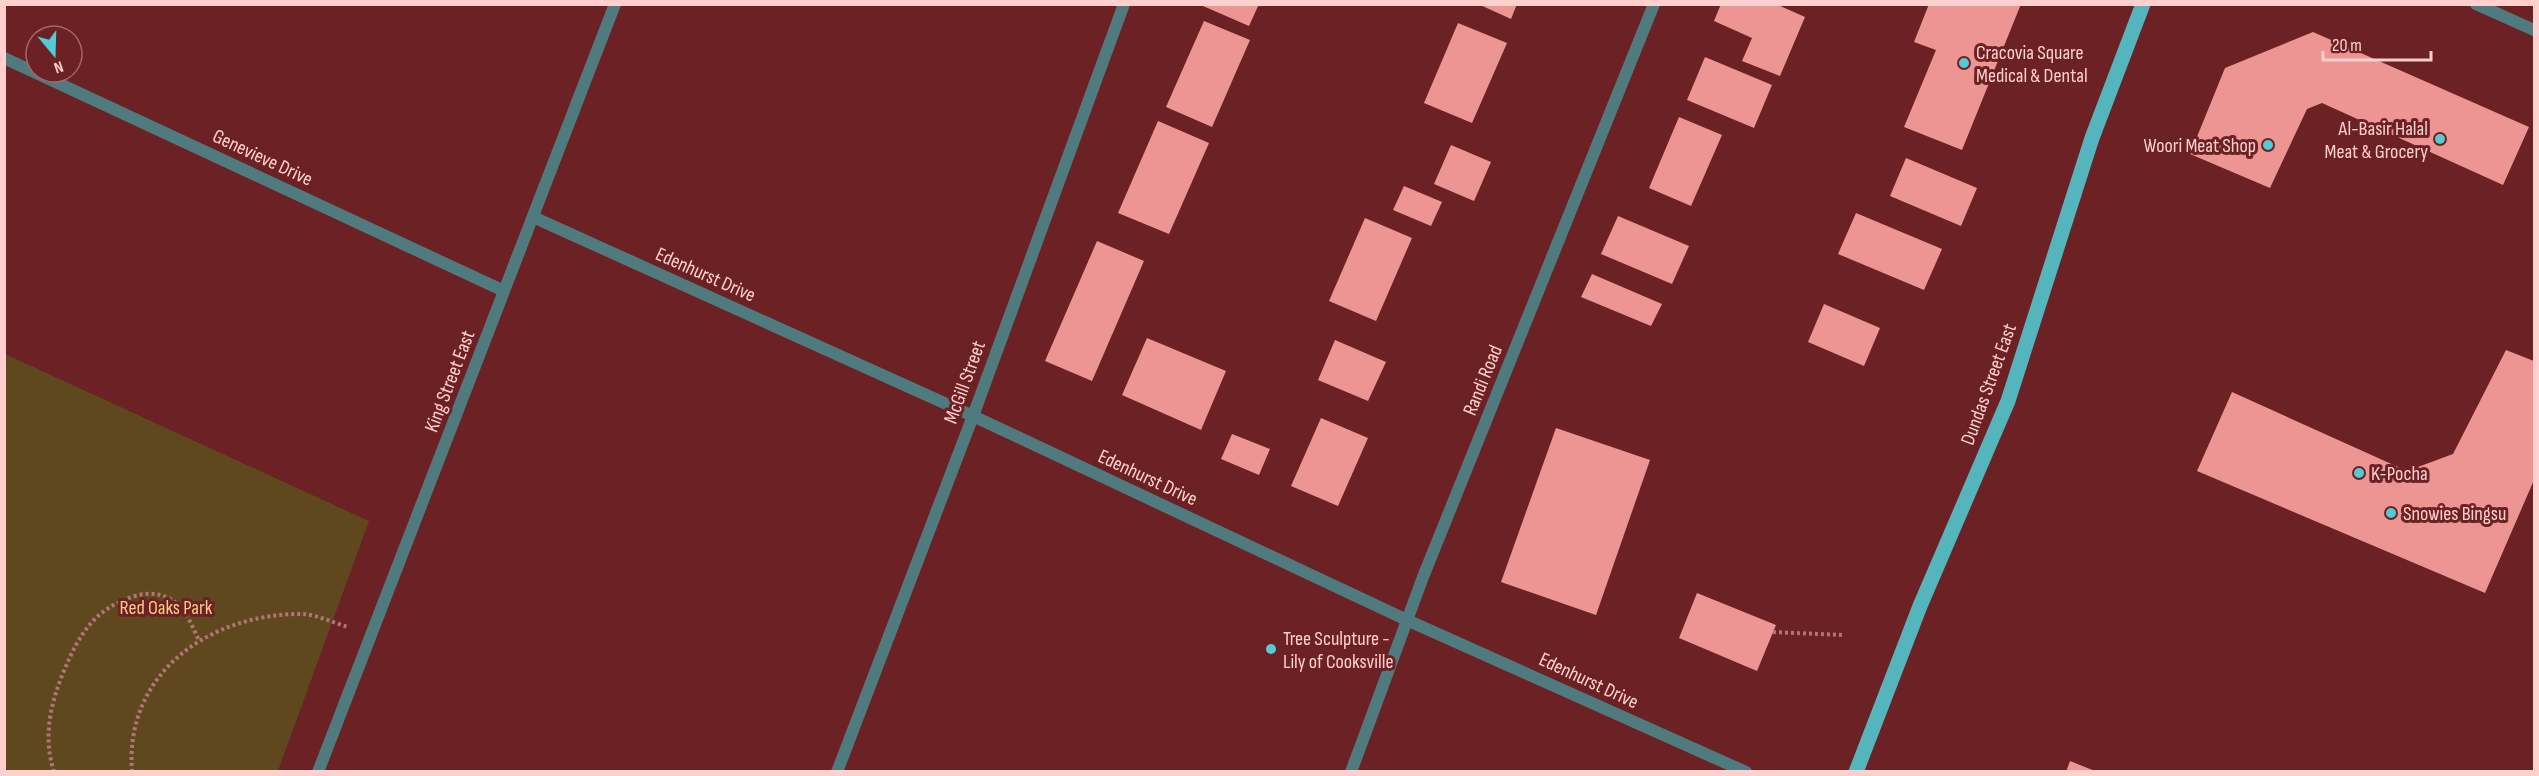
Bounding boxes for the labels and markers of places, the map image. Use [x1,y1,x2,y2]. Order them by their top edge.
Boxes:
place label: Cracovia Square Medical & Dental [1976,41,2088,88]
marker: Cracovia Square Medical & Dental [1957,56,1971,70]
place label: Al-Basir Halal Meat & Grocery [2325,117,2428,164]
marker: Al-Basir Halal Meat & Grocery [2433,132,2447,146]
place label: Woori Meat Shop [2143,134,2256,158]
marker: Woori Meat Shop [2261,138,2275,152]
place label: K-Pocha [2371,462,2428,486]
marker: K-Pocha [2352,466,2366,480]
place label: Snowies Bingsu [2403,502,2506,526]
marker: Snowies Bingsu [2384,506,2398,520]
place label: Tree Sculpture - Lily of Cooksville [1283,627,1393,674]
marker: Tree Sculpture - Lily of Cooksville [1264,642,1278,656]

